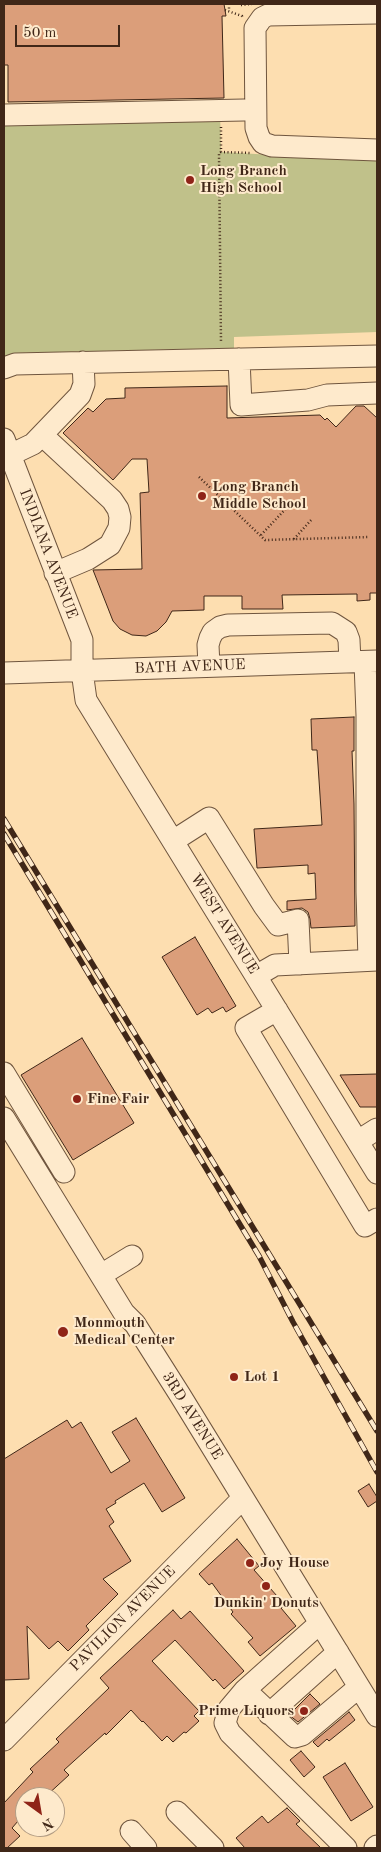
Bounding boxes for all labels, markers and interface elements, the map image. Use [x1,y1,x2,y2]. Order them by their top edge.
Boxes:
scale bar [18,15,122,47]
text: 50 m [23,26,57,41]
place label: Long Branch High School [200,162,287,197]
marker: Long Branch High School [184,174,196,186]
place label: Long Branch Middle School [212,478,306,513]
street label: INDIANA AVENUE [15,486,81,622]
marker: Long Branch Middle School [196,490,208,502]
street label: BATH AVENUE [134,656,246,678]
street label: WEST AVENUE [186,870,262,978]
place label: Fine Fair [87,1090,149,1108]
marker: Fine Fair [71,1093,83,1105]
place label: Monmouth Medical Center [74,1314,175,1349]
marker: Monmouth Medical Center [56,1325,70,1339]
place label: Lot 1 [244,1368,280,1386]
street label: 3RD AVENUE [158,1369,226,1463]
marker: Lot 1 [228,1371,240,1383]
place label: Joy House [260,1554,329,1572]
marker: Joy House [244,1557,256,1569]
street label: PAVILION AVENUE [66,1562,180,1676]
marker: Dunkin' Donuts [260,1580,272,1592]
place label: Dunkin' Donuts [213,1594,319,1612]
place label: Prime Liquors [198,1702,294,1720]
marker: Prime Liquors [298,1705,310,1717]
north arrow [15,1787,65,1837]
text: N [39,1815,56,1833]

